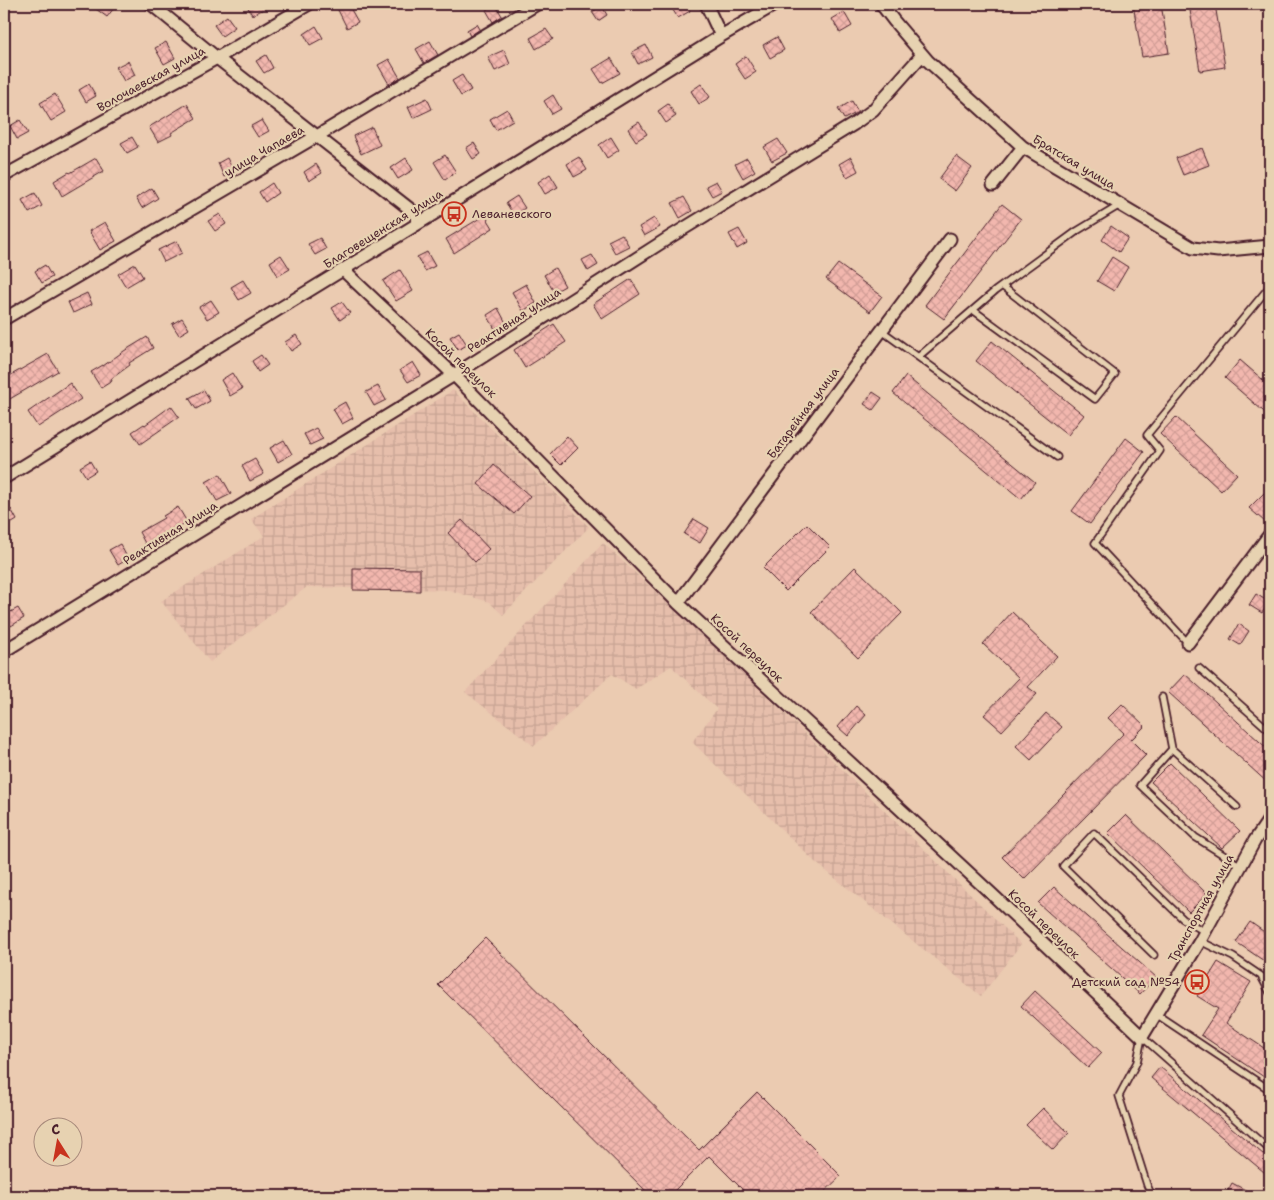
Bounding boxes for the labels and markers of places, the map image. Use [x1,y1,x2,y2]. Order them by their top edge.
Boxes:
bus stop icon: Леваневского [441,201,467,227]
place label: Леваневского [472,206,552,222]
bus stop icon: Детский сад №54 [1184,969,1210,995]
place label: Детский сад №54 [1072,974,1180,990]

